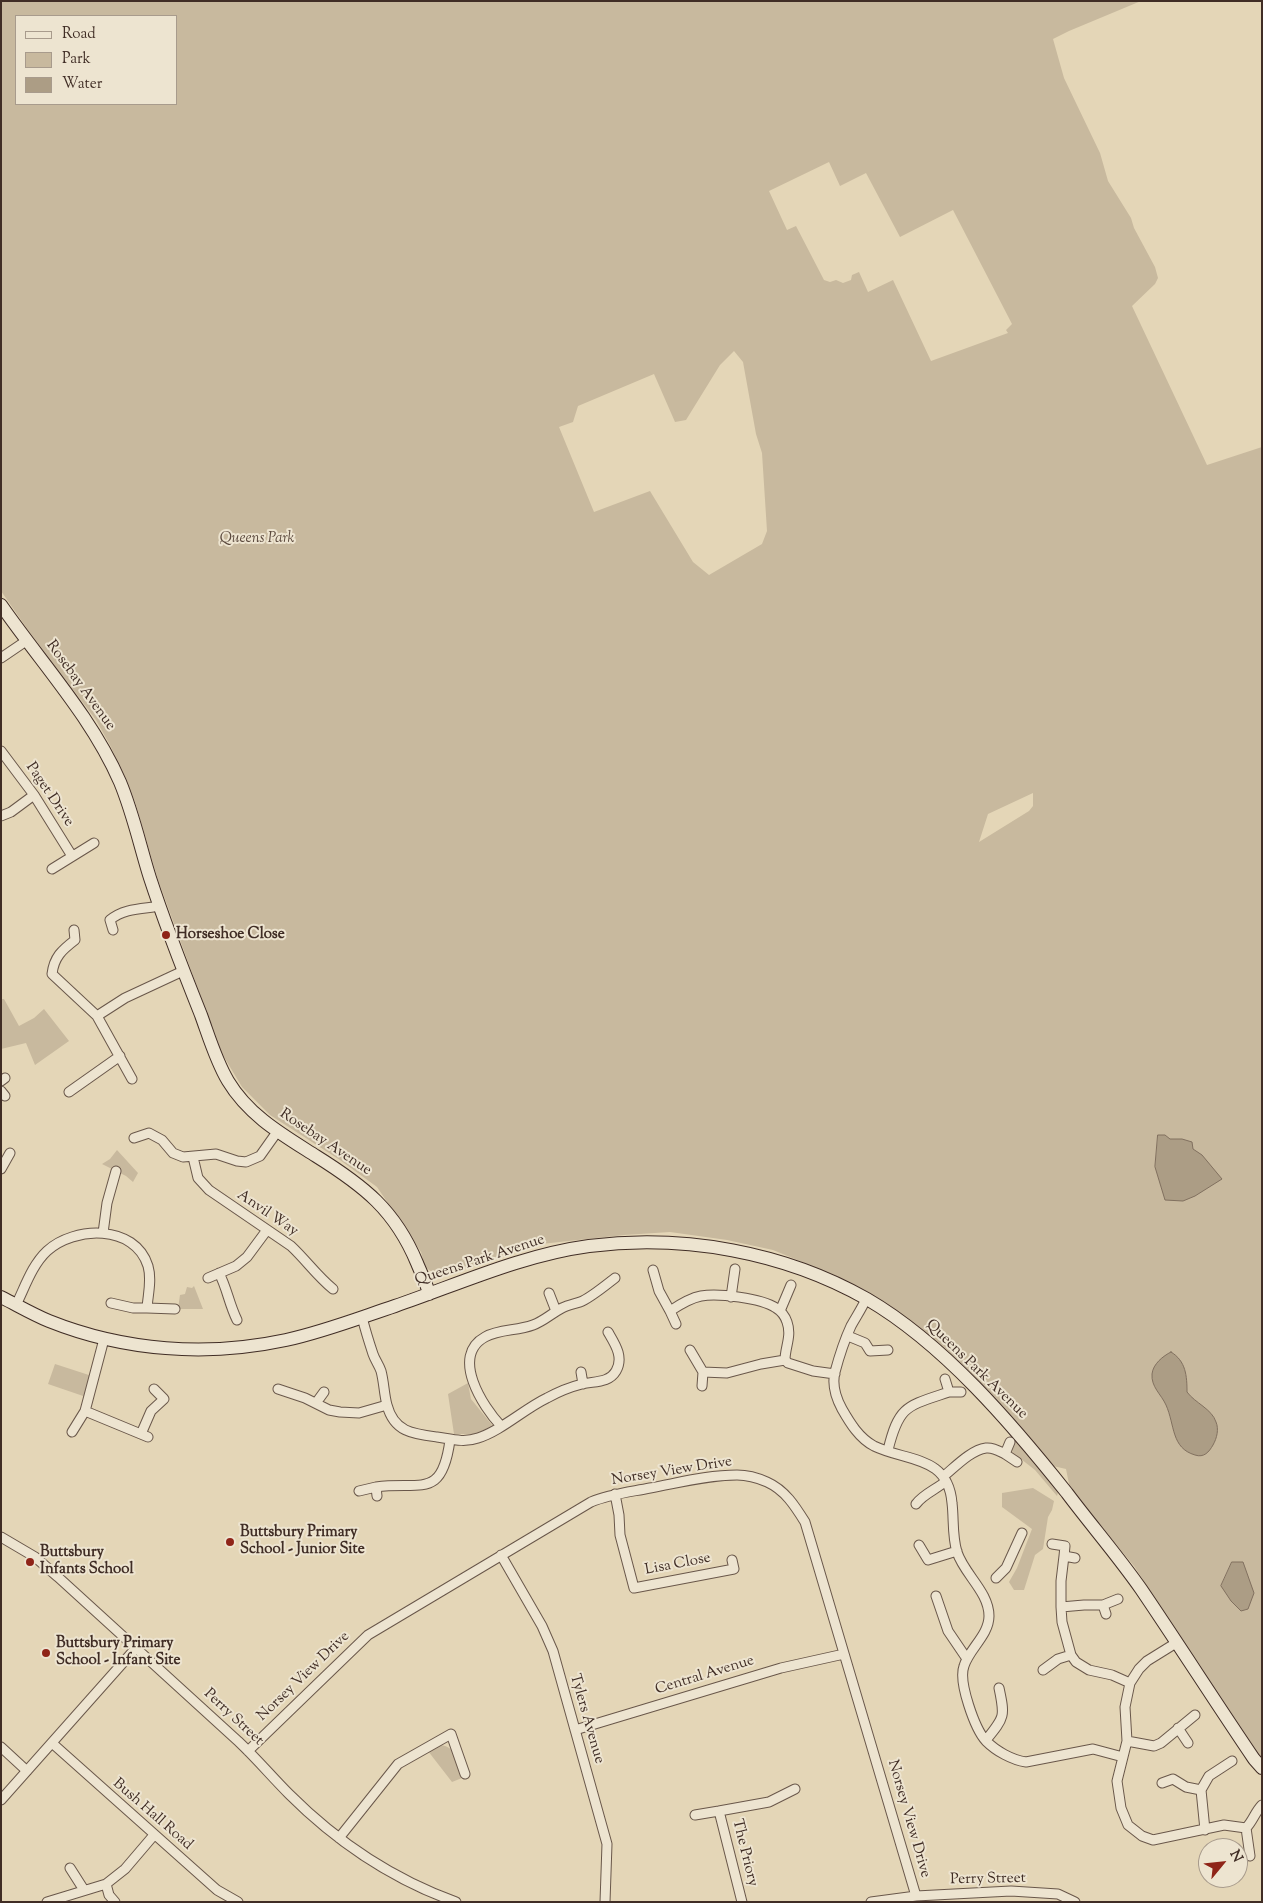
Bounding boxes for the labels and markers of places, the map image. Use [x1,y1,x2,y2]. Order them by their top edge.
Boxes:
place label: Horseshoe Close [176,926,285,944]
marker: Horseshoe Close [160,929,172,941]
place label: Buttsbury Primary School - Junior Site [240,1524,365,1559]
marker: Buttsbury Primary School - Junior Site [224,1536,236,1548]
place label: Buttsbury Infants School [40,1544,134,1579]
marker: Buttsbury Infants School [24,1556,36,1568]
place label: Buttsbury Primary School - Infant Site [56,1635,180,1670]
marker: Buttsbury Primary School - Infant Site [40,1647,52,1659]

